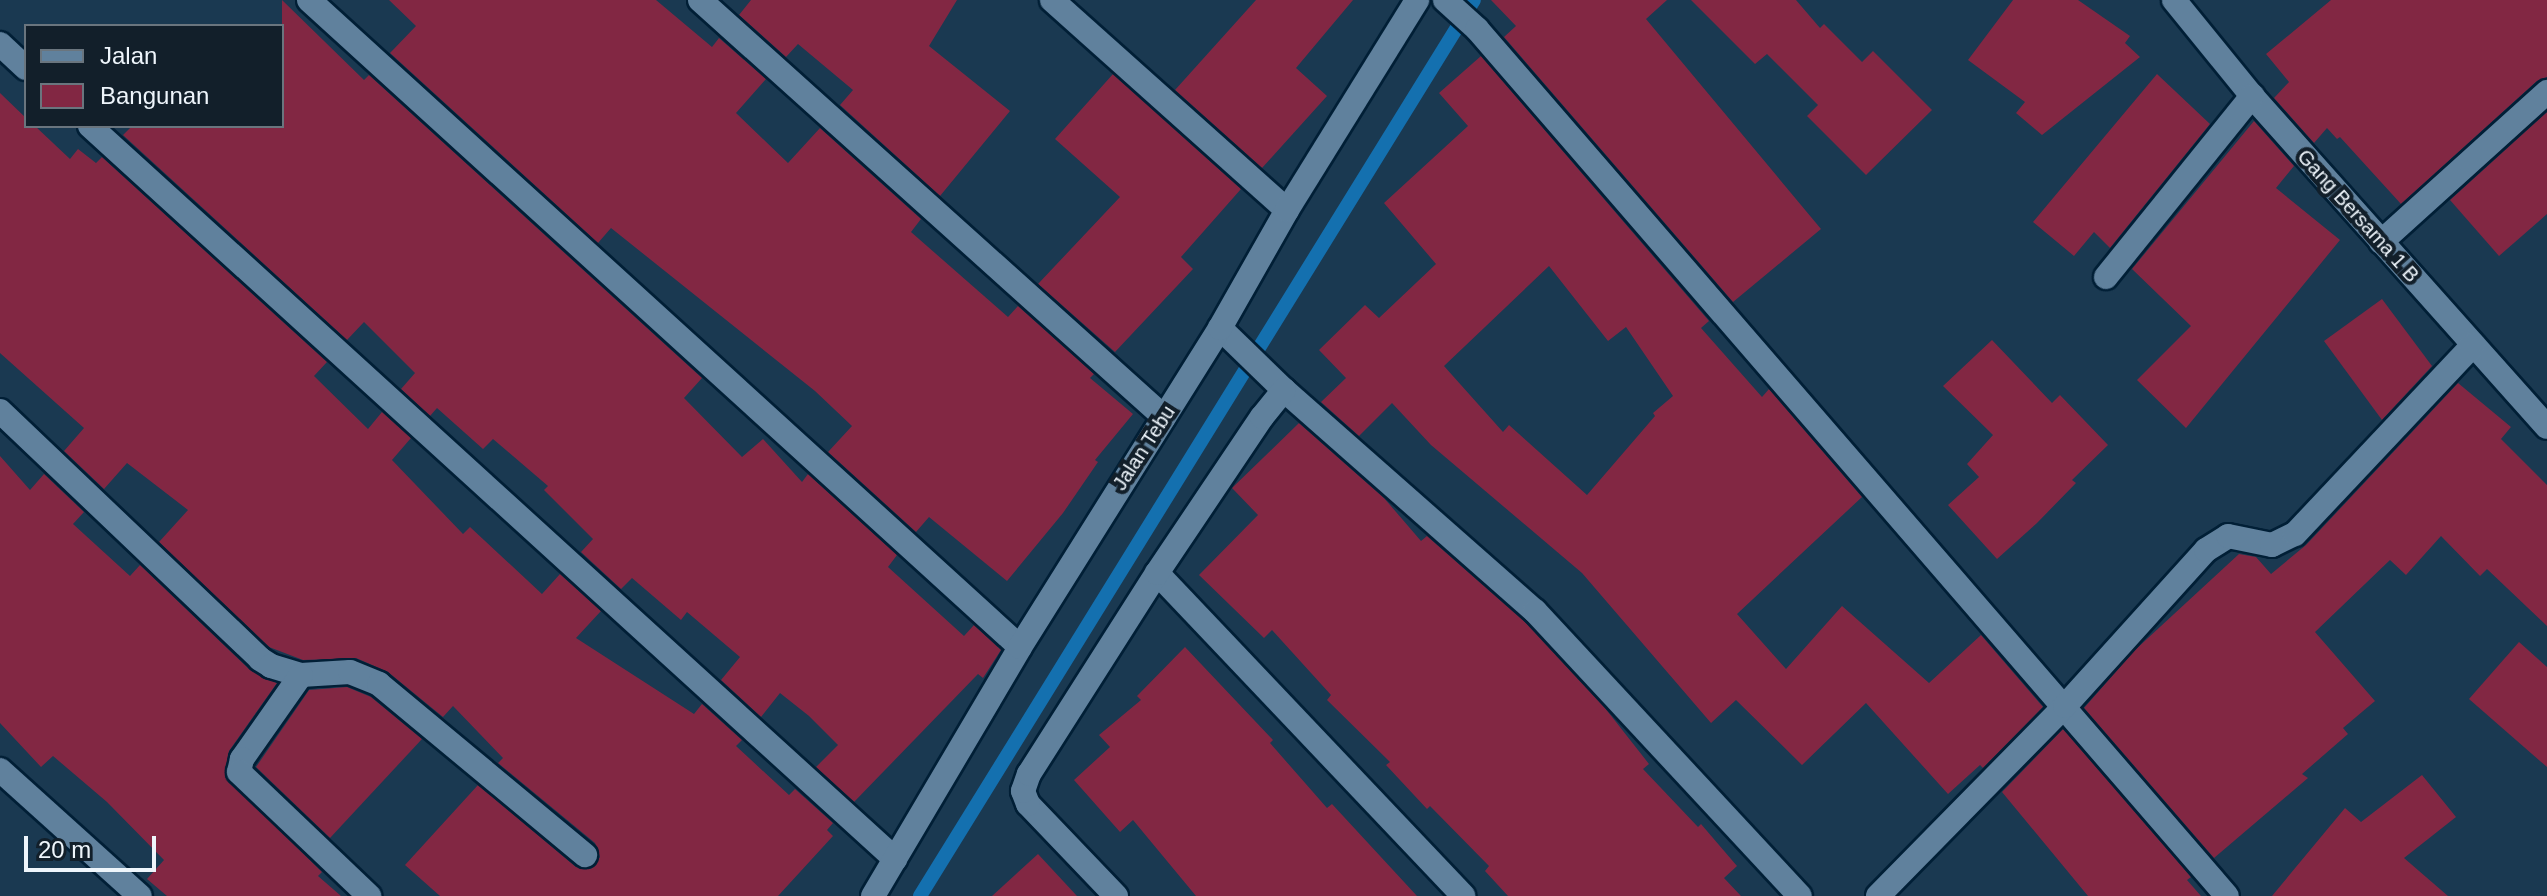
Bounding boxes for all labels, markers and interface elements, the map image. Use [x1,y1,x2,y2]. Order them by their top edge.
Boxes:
legend [24,24,284,128]
text: Jalan [100,42,157,69]
text: Bangunan [100,82,209,109]
street label: Gang Bersama 1 B [2292,145,2424,287]
street label: Jalan Tebu [1108,401,1180,495]
scale bar [28,820,160,870]
text: 20 m [38,836,91,863]

